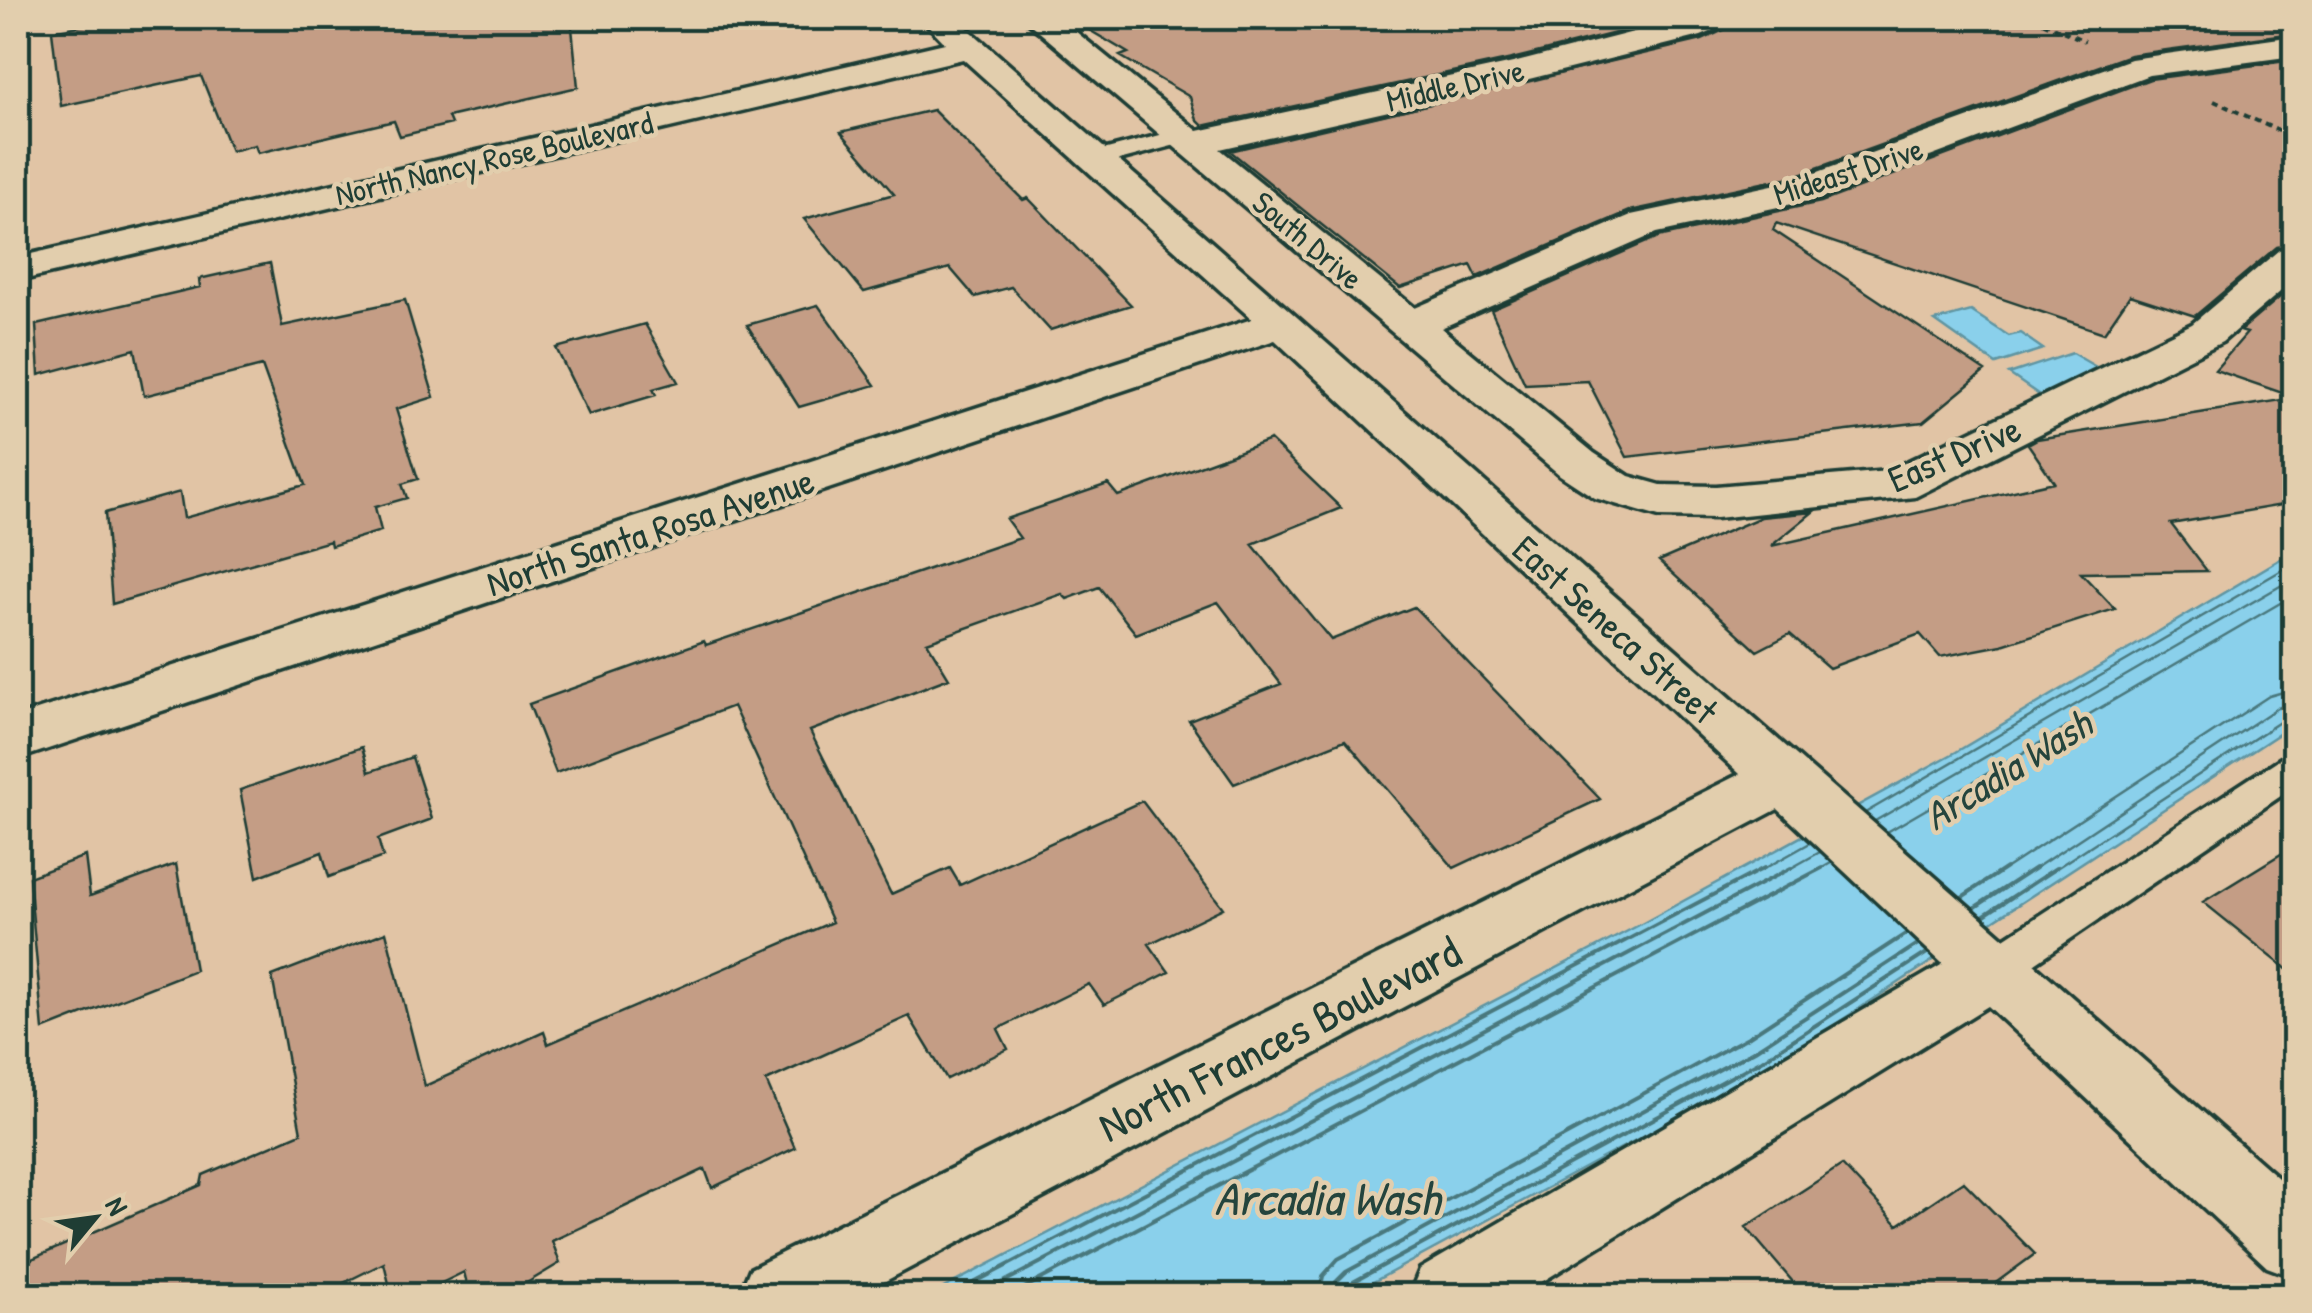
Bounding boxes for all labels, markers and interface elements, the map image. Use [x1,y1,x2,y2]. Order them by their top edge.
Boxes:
street label: Middle Drive [1382,48,1528,122]
street label: North Nancy Rose Boulevard [331,101,657,215]
street label: Mideast Drive [1768,127,1929,215]
street label: South Drive [1243,181,1373,299]
street label: East Drive [1880,402,2028,504]
street label: North Santa Rosa Avenue [480,454,820,608]
street label: East Seneca Street [1502,523,1731,736]
water label: Arcadia Wash [1913,695,2103,842]
street label: North Frances Boulevard [1088,920,1470,1156]
water label: Arcadia Wash [1214,1165,1443,1230]
north arrow [45,1168,145,1268]
text: N [97,1190,137,1222]

